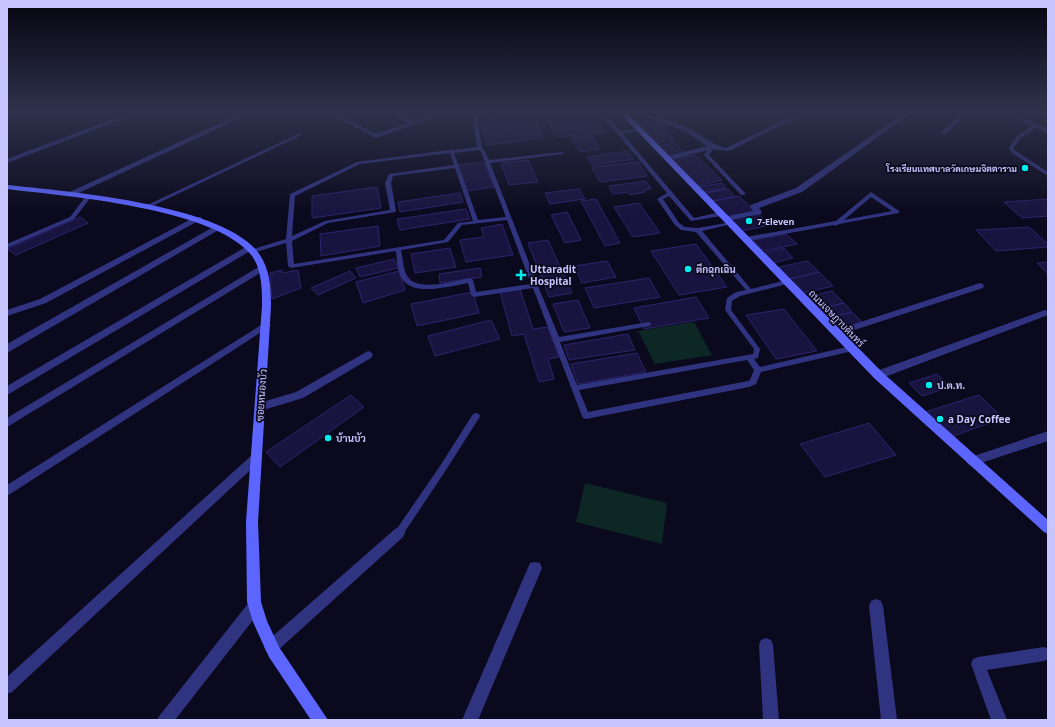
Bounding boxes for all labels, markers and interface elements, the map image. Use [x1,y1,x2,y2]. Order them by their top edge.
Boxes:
place label: โรงเรียนแทศบาลวัดเกษมจิตตาราม [885,162,1017,175]
marker: โรงเรียนแทศบาลวัดเกษมจิตตาราม [1020,163,1030,173]
place label: 7-Eleven [757,215,794,228]
marker: 7-Eleven [744,216,754,226]
place label: Uttaradit Hospital [530,262,577,288]
place label: ตึกฉุกเฉิน [696,262,736,277]
marker: ตึกฉุกเฉิน [683,264,693,274]
marker: Uttaradit Hospital [515,269,527,281]
street label: ถนนเจษฎาบดินทร์ [805,286,868,351]
street label: ซอยหนองบัว [252,368,270,422]
place label: ป.ต.ท. [937,378,965,392]
marker: ป.ต.ท. [924,380,934,390]
place label: a Day Coffee [948,412,1011,426]
marker: a Day Coffee [935,414,945,424]
place label: บ้านบัว [336,431,366,445]
marker: บ้านบัว [323,433,333,443]

